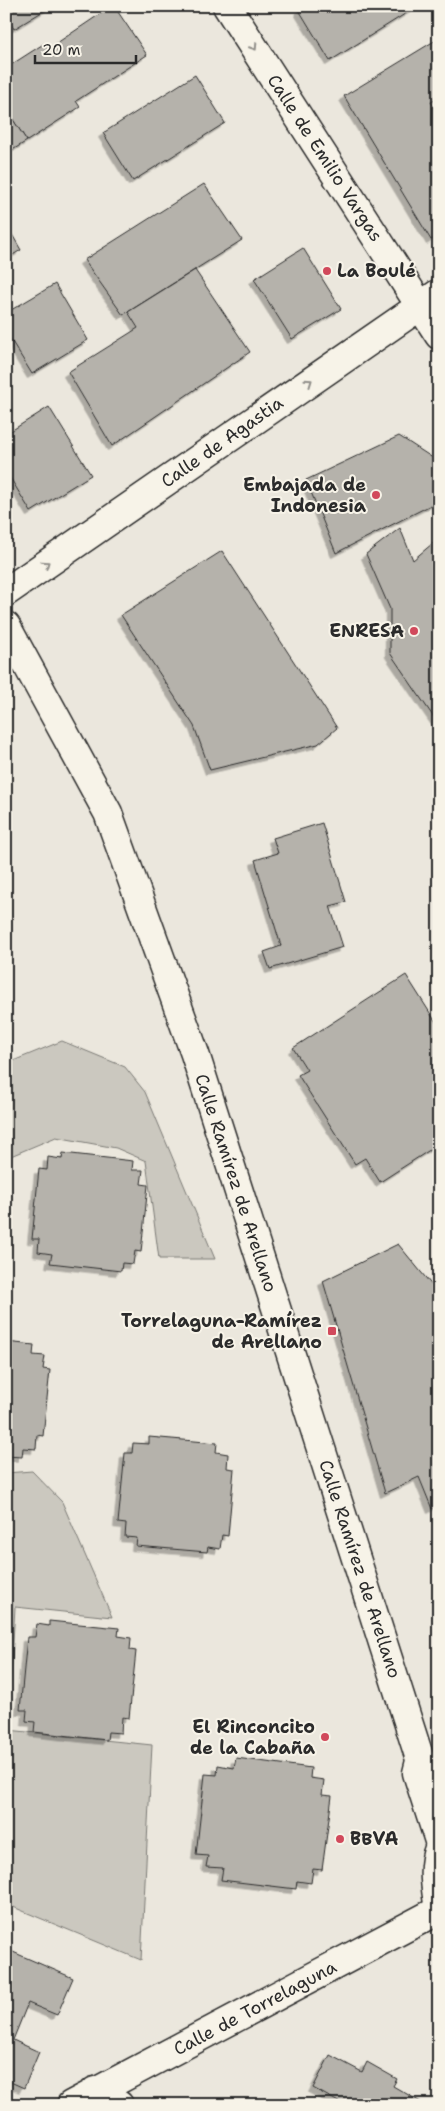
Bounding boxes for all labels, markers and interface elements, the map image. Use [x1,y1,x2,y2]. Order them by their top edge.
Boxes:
scale bar [35,32,136,64]
text: 20 m [42,40,81,60]
one-way arrow [247,42,257,51]
street label: Calle de Emilio Vargas [262,70,388,246]
place label: La Boulé [337,259,416,283]
marker: La Boulé [321,265,333,277]
one-way arrow [304,379,313,388]
street label: Calle de Agastia [156,391,288,493]
place label: Embajada de Indonesia [243,473,367,518]
marker: Embajada de Indonesia [370,489,382,501]
one-way arrow [41,561,50,570]
place label: ENRESA [329,619,404,643]
marker: ENRESA [408,625,420,637]
street label: Calle Ramírez de Arellano [189,1071,283,1295]
place label: Torrelaguna-Ramírez de Arellano [121,1309,322,1354]
marker: Torrelaguna-Ramírez de Arellano [326,1325,338,1337]
street label: Calle Ramírez de Arellano [313,1457,407,1681]
place label: El Rinconcito de la Cabaña [190,1715,316,1760]
marker: El Rinconcito de la Cabaña [319,1731,331,1743]
place label: BBVA [350,1827,398,1851]
marker: BBVA [334,1833,346,1845]
street label: Calle de Torrelaguna [169,1955,341,2061]

